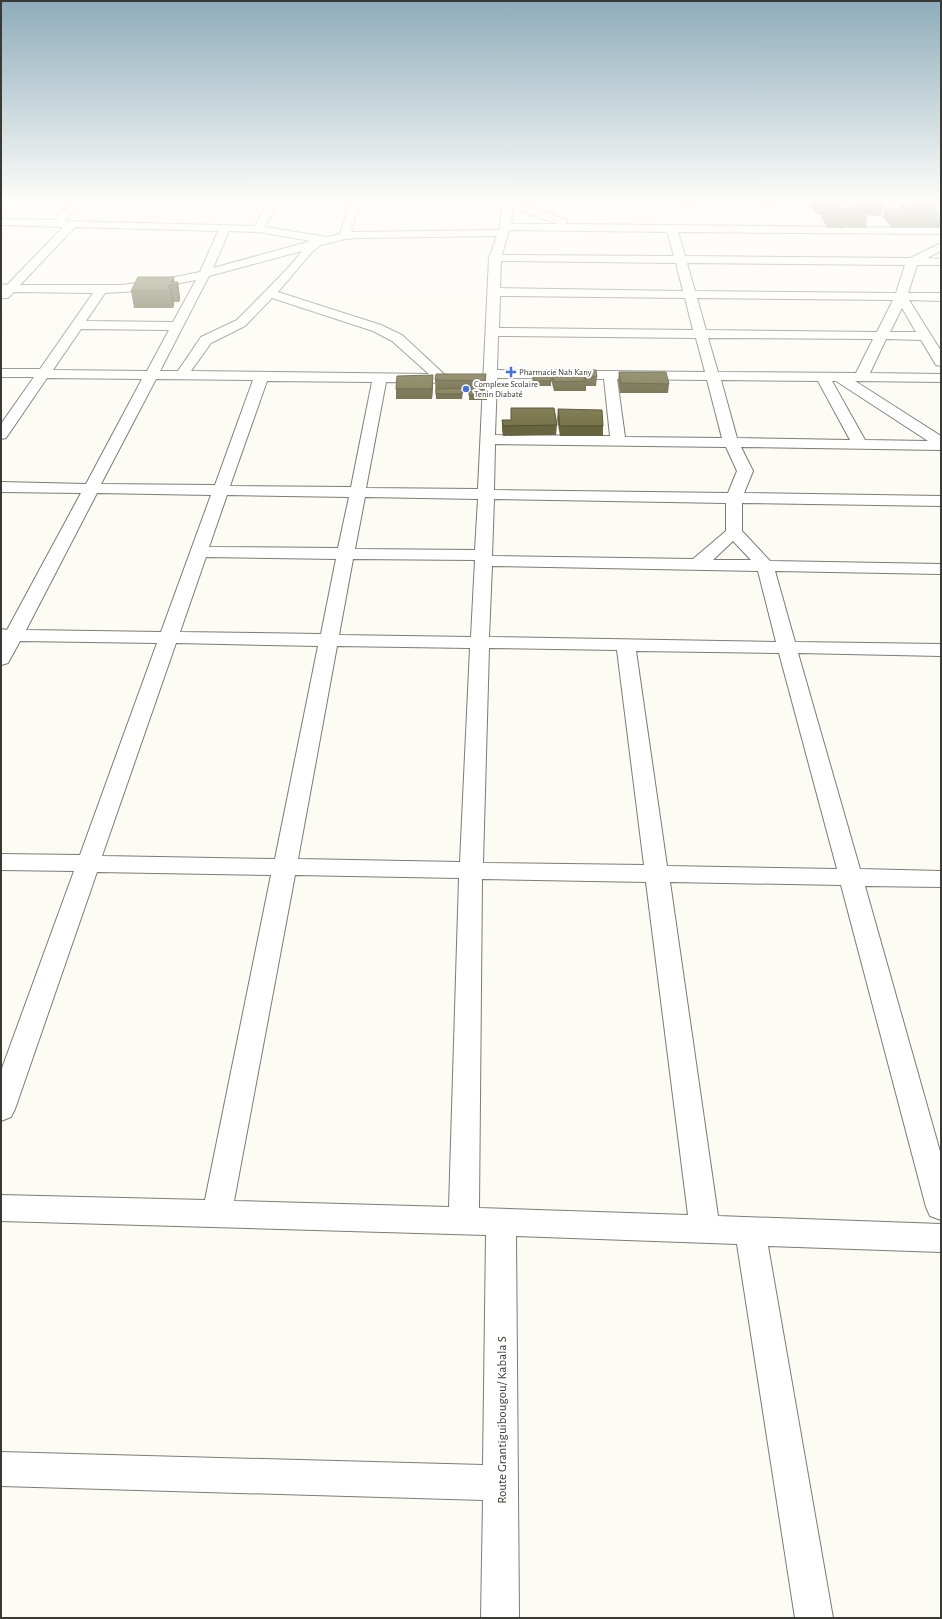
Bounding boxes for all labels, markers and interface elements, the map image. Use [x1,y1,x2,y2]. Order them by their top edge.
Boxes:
marker: Pharmacie Nah Kany [506,367,516,377]
place label: Pharmacie Nah Kany [519,368,592,377]
place label: Complexe Scolaire Tenin Diabaté [474,380,538,399]
marker: Complexe Scolaire Tenin Diabaté [461,384,471,394]
street label: Route Grantiguibougou/ Kabala S [496,1336,509,1504]

